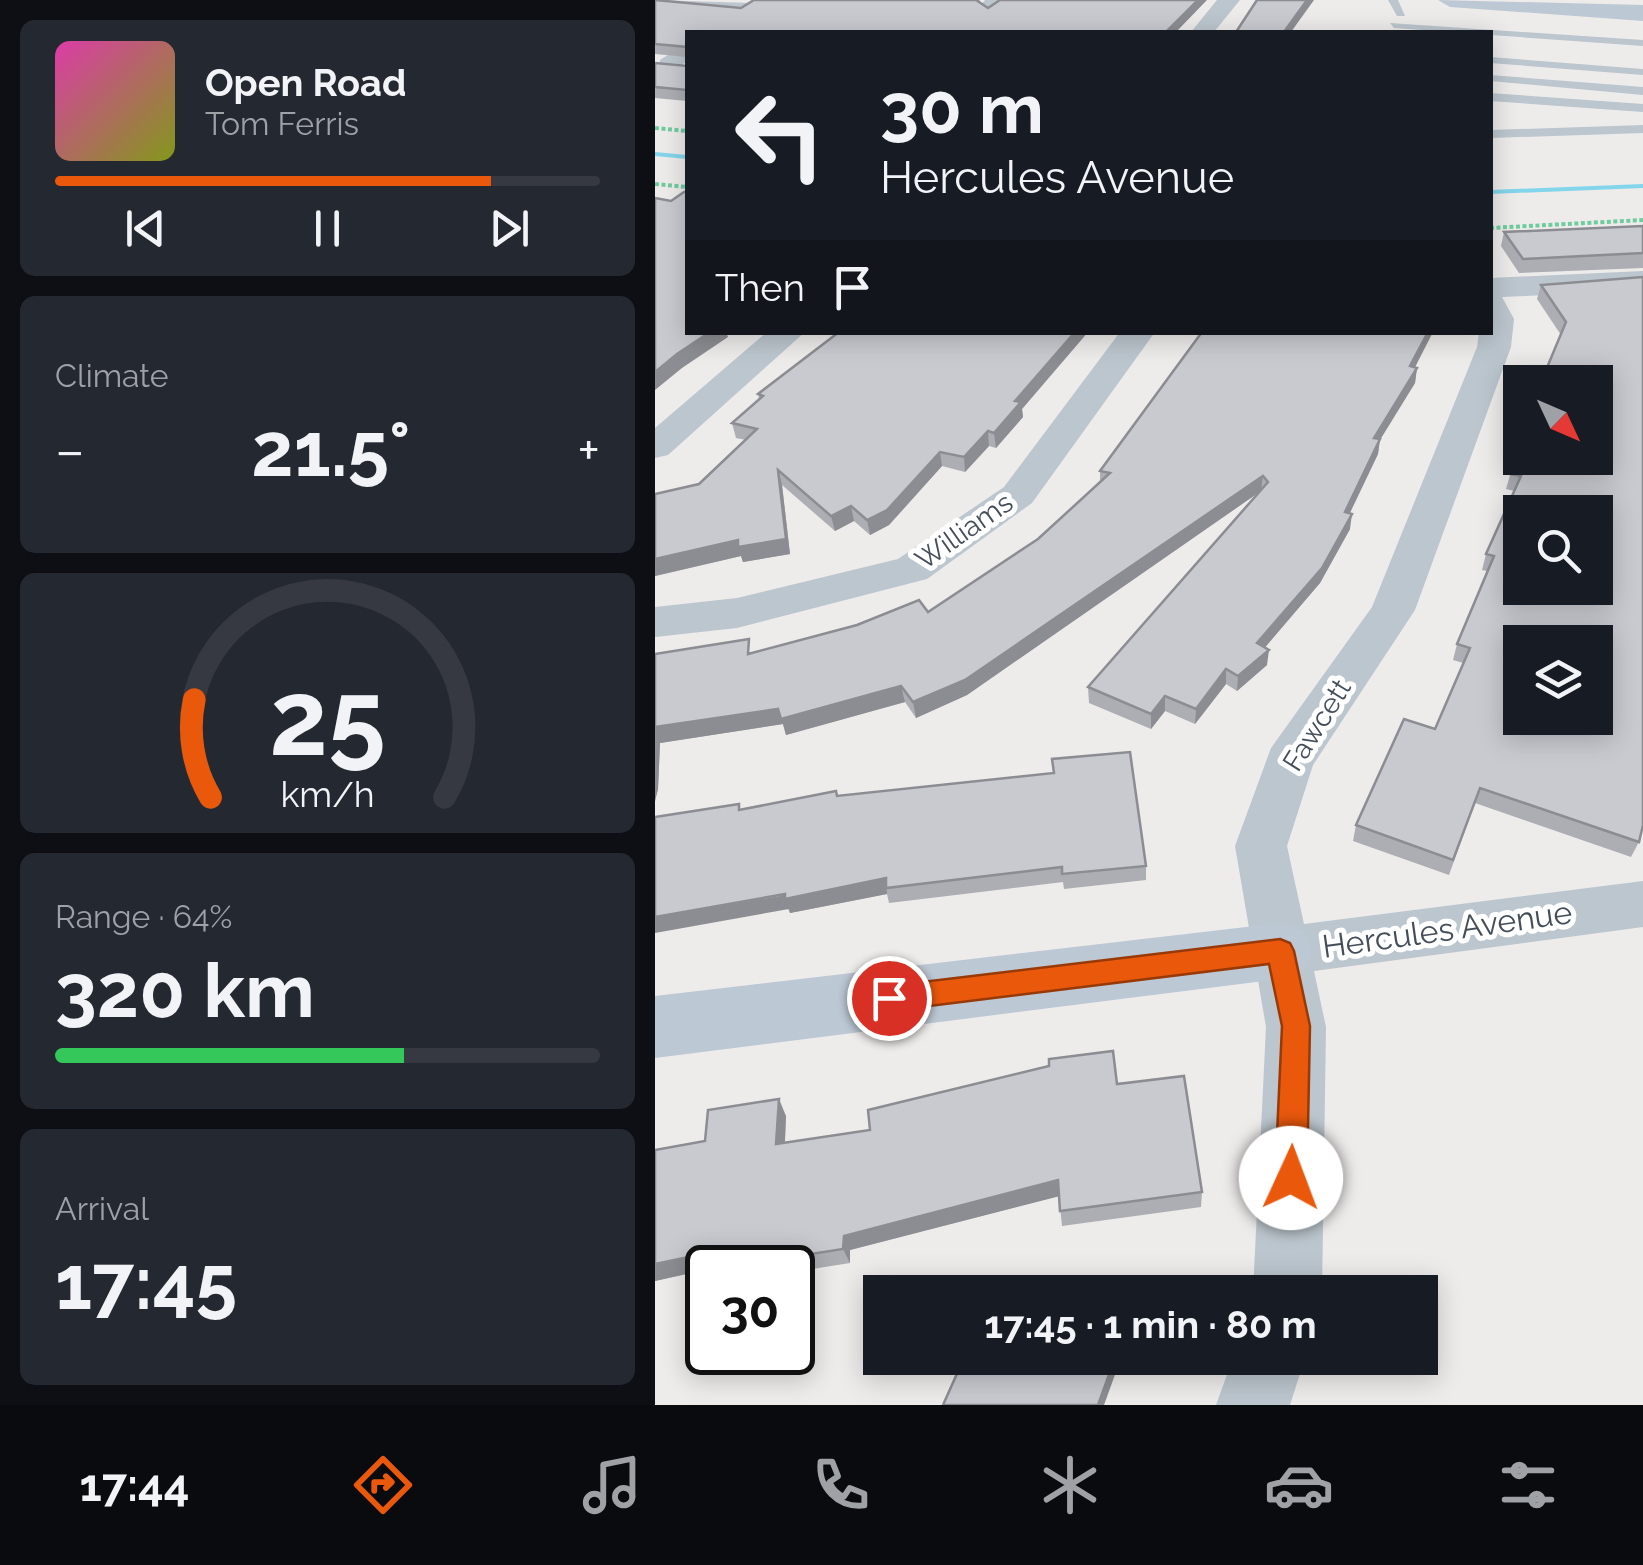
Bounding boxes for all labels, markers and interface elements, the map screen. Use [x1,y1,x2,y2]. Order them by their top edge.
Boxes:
text: Open Road [205,60,406,105]
text: 30 m [880,67,1044,149]
icon: left [715,70,845,200]
text: Tom Ferris [205,105,359,142]
text: Hercules Avenue [880,151,1234,204]
icon: previous [118,201,173,256]
icon: pause [300,201,355,256]
icon: next [482,201,537,256]
icon: arrive [825,260,880,315]
text: Then [715,265,805,310]
text: Climate [55,357,169,394]
north arrow [1503,365,1613,475]
map controls [1503,365,1613,735]
text: 21.5° [251,405,410,494]
text: − [55,418,85,483]
text: + [577,418,600,483]
street label: Williams [909,486,1019,576]
button: search [1503,495,1613,605]
button: layers [1503,625,1613,735]
text: 25 [269,657,386,779]
street label: Fawcett [1276,672,1358,777]
text: km/h [280,773,375,815]
street label: Hercules Avenue [1320,893,1574,965]
text: Range · 64% [55,898,232,935]
text: 320 km [55,946,315,1035]
pin [847,956,932,1041]
icon: arrive [862,971,917,1026]
position arrow [1239,1126,1343,1230]
text: Arrival [55,1190,149,1227]
text: 17:45 [55,1238,237,1327]
speed limit sign: 30 [685,1245,815,1375]
text: 17:45 · 1 min · 80 m [984,1302,1317,1347]
icon: directions [348,1450,418,1520]
icon: music [577,1450,647,1520]
icon: phone [806,1450,876,1520]
icon: climate [1035,1450,1105,1520]
icon: car [1264,1450,1334,1520]
icon: filters [1493,1450,1563,1520]
text: 17:44 [80,1459,189,1512]

